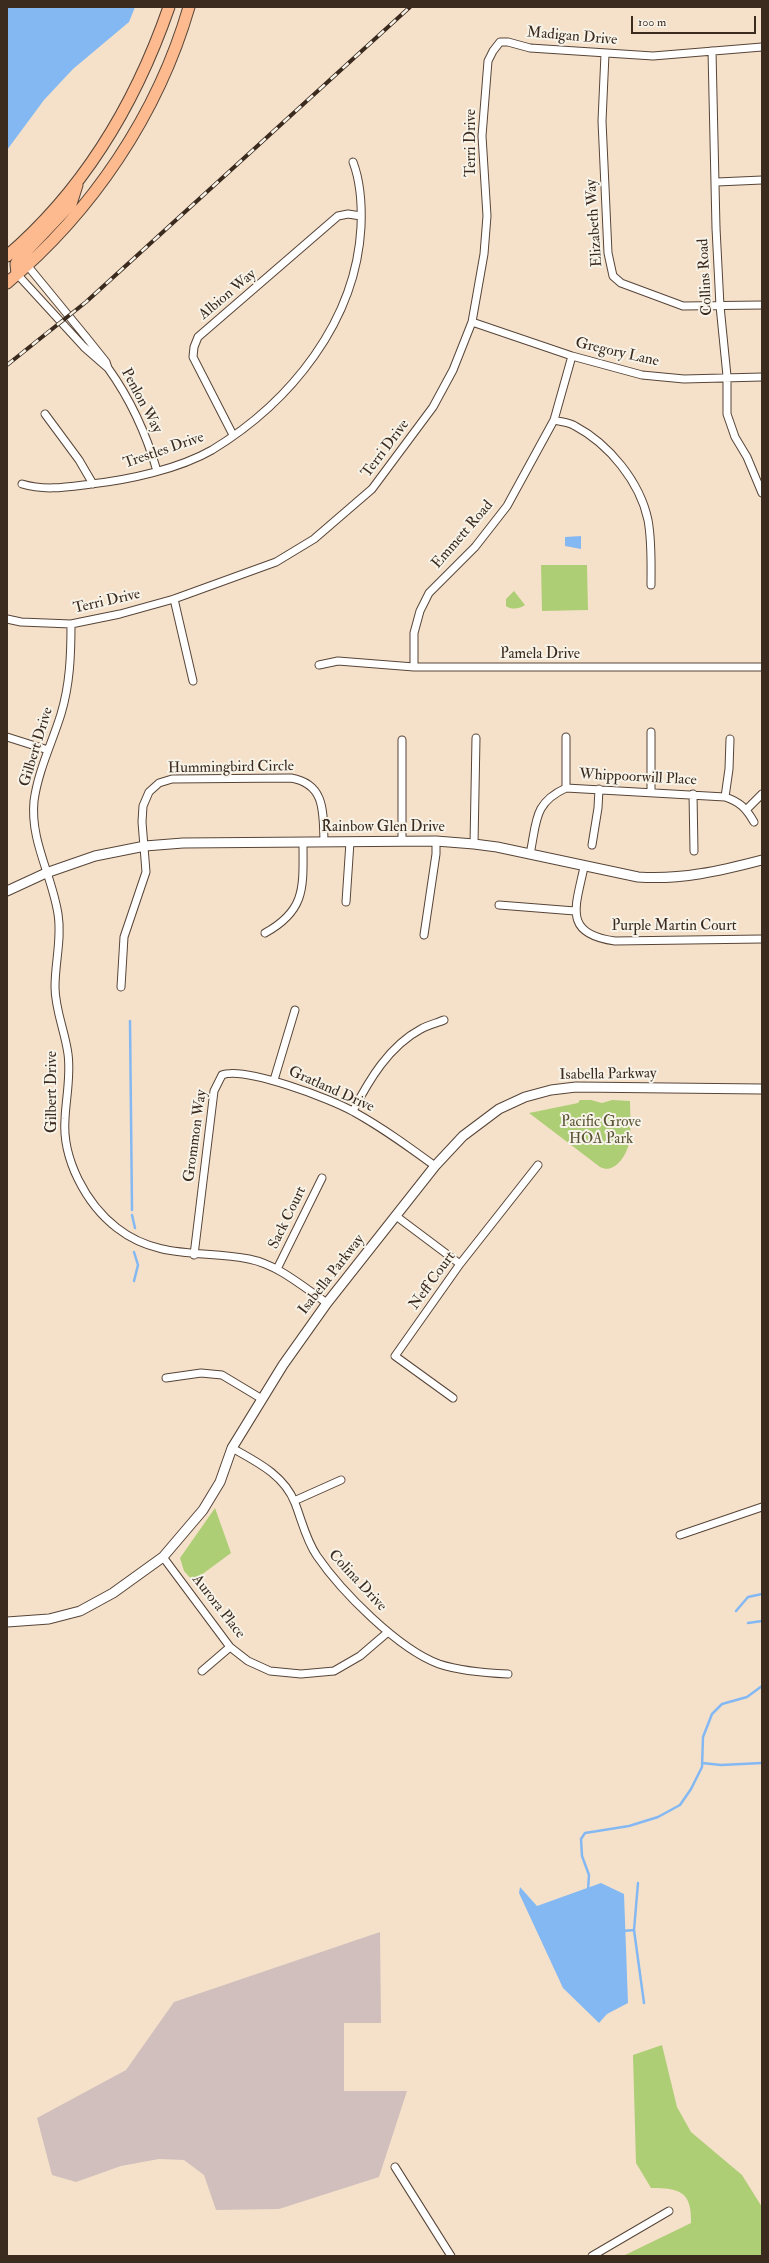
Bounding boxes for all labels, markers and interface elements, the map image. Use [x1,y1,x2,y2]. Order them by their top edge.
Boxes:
scale bar [633,8,758,34]
text: 100 m [638,15,666,30]
street label: Madigan Drive [526,24,618,50]
street label: Terri Drive [463,109,481,177]
street label: Elizabeth Way [583,178,607,268]
street label: Collins Road [695,238,717,316]
street label: Albion Way [196,266,260,324]
street label: Gregory Lane [573,335,661,371]
street label: Penlon Way [116,366,166,436]
street label: Terri Drive [358,416,414,482]
street label: Trestles Drive [121,429,207,473]
street label: Emmett Road [428,497,498,573]
street label: Terri Drive [72,586,142,618]
street label: Pamela Drive [500,646,580,664]
street label: Gilbert Drive [16,705,58,789]
street label: Hummingbird Circle [168,758,294,778]
street label: Whippoorwill Place [579,766,697,790]
street label: Rainbow Glen Drive [321,819,445,837]
street label: Purple Martin Court [611,918,737,936]
street label: Gilbert Drive [44,1051,62,1133]
street label: Gratland Drive [285,1063,377,1117]
street label: Isabella Parkway [559,1065,657,1085]
street label: Grommon Way [181,1089,211,1183]
park label: Pacific Grove HOA Park [561,1114,641,1149]
street label: Sack Court [265,1184,311,1252]
street label: Isabella Parkway [295,1231,369,1319]
street label: Neff Court [406,1248,460,1314]
street label: Colina Drive [324,1547,390,1615]
street label: Aurora Place [188,1572,248,1642]

